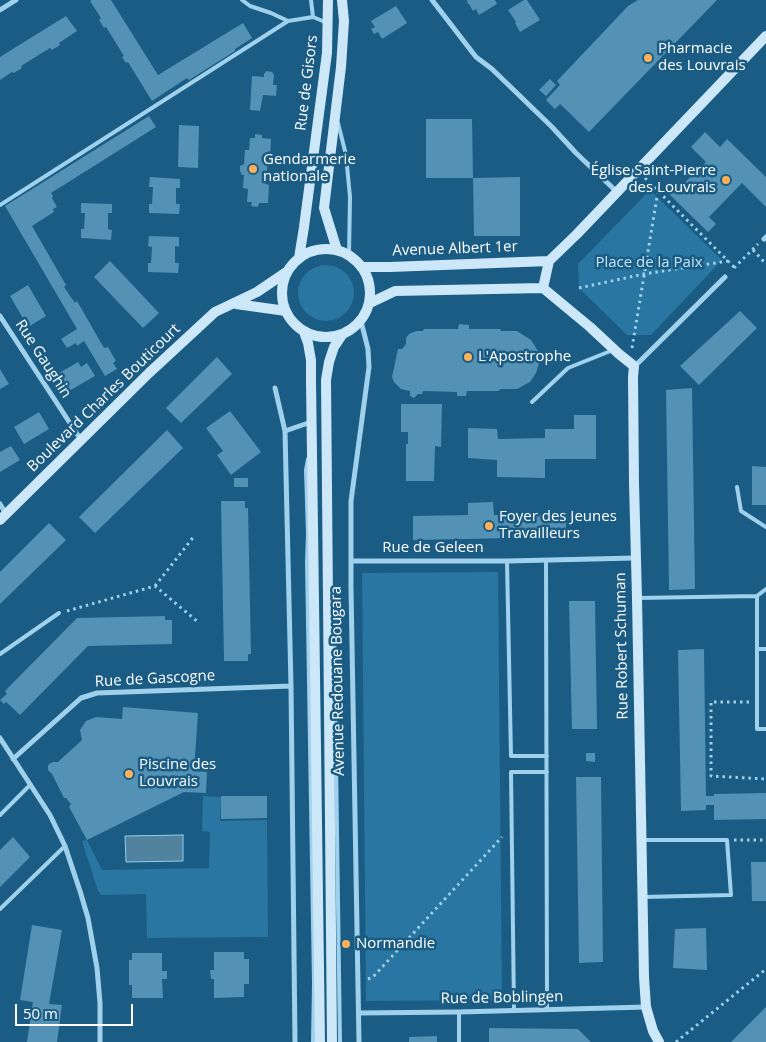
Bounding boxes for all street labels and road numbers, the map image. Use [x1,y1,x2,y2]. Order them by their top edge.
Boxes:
street label: Rue de Gisors [292,34,322,132]
street label: Avenue Albert 1er [392,238,518,260]
street label: Rue Gaughin [11,317,75,401]
street label: Boulevard Charles Bouticourt [24,320,184,476]
street label: Rue de Geleen [382,539,484,557]
street label: Rue Robert Schuman [612,572,632,720]
street label: Avenue Redouane Bougara [327,586,349,776]
street label: Rue de Gascogne [94,667,216,691]
street label: Rue de Boblingen [441,988,563,1008]

